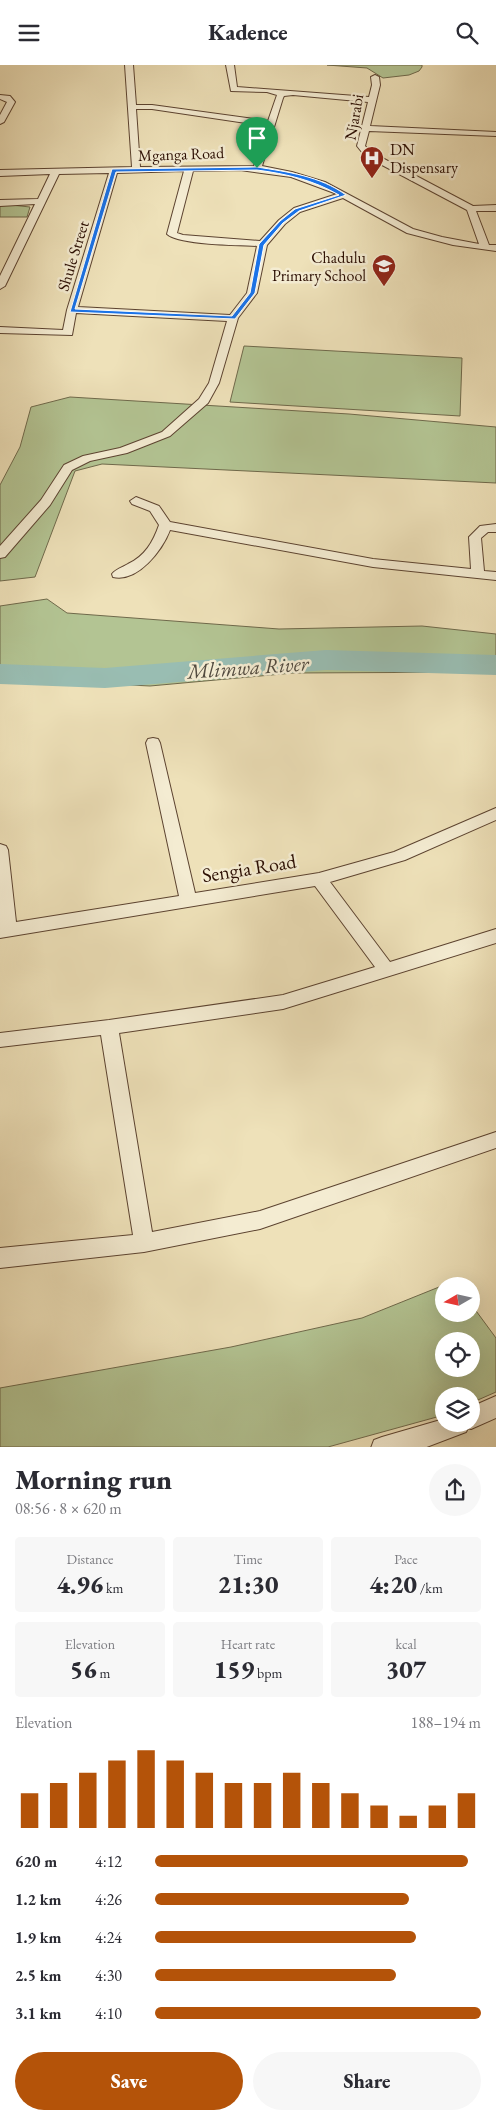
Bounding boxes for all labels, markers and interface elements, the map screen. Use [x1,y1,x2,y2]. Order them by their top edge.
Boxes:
text: Kadence [208,18,288,47]
icon: menu [15,19,43,47]
icon: search [453,19,481,47]
street label: Njarabi [340,92,368,142]
pin [236,117,278,168]
icon: arrive [243,124,271,152]
place label: DN Dispensary [390,139,459,178]
street label: Mganga Road [138,142,225,166]
hospital icon: DN Dispensary [359,145,385,179]
street label: Shule Street [52,218,94,294]
place label: Chadulu Primary School [272,247,367,286]
school or university icon: Chadulu Primary School [371,253,397,287]
water label: Mlimwa River [185,649,310,685]
street label: Sengia Road [200,848,299,888]
north arrow [435,1277,480,1323]
map controls [435,1277,480,1432]
button: locate [435,1332,480,1377]
button: layers [435,1387,480,1432]
text: Morning run [15,1461,172,1497]
button: share [429,1464,481,1516]
text: 08:56 · 8 × 620 m [15,1498,122,1519]
text: Distance [67,1550,113,1568]
text: Time [233,1550,263,1568]
text: Pace [394,1550,418,1568]
text: 4.96 [56,1568,103,1600]
text: 21:30 [217,1568,279,1600]
text: 4:20 [369,1568,417,1600]
text: km [103,1579,124,1597]
text: /km [417,1579,443,1597]
text: Elevation [65,1635,115,1653]
text: Heart rate [221,1635,275,1653]
text: kcal [396,1635,417,1653]
text: 56 [70,1653,97,1685]
text: 159 [214,1653,254,1685]
text: 307 [386,1653,426,1685]
text: m [97,1664,110,1682]
text: bpm [254,1664,282,1682]
text: Elevation [15,1712,73,1733]
text: 188–194 m [410,1712,481,1733]
text: 620 m [15,1851,57,1872]
text: 4:12 [95,1851,122,1872]
text: 1.2 km [15,1889,61,1910]
text: 4:26 [95,1889,122,1910]
text: 1.9 km [15,1927,61,1948]
text: 4:24 [95,1927,122,1948]
text: 2.5 km [15,1965,61,1986]
text: 4:30 [95,1965,122,1986]
text: 3.1 km [15,2003,61,2024]
text: 4:10 [95,2003,122,2024]
button: Save [15,2052,243,2110]
button: Share [253,2052,481,2110]

